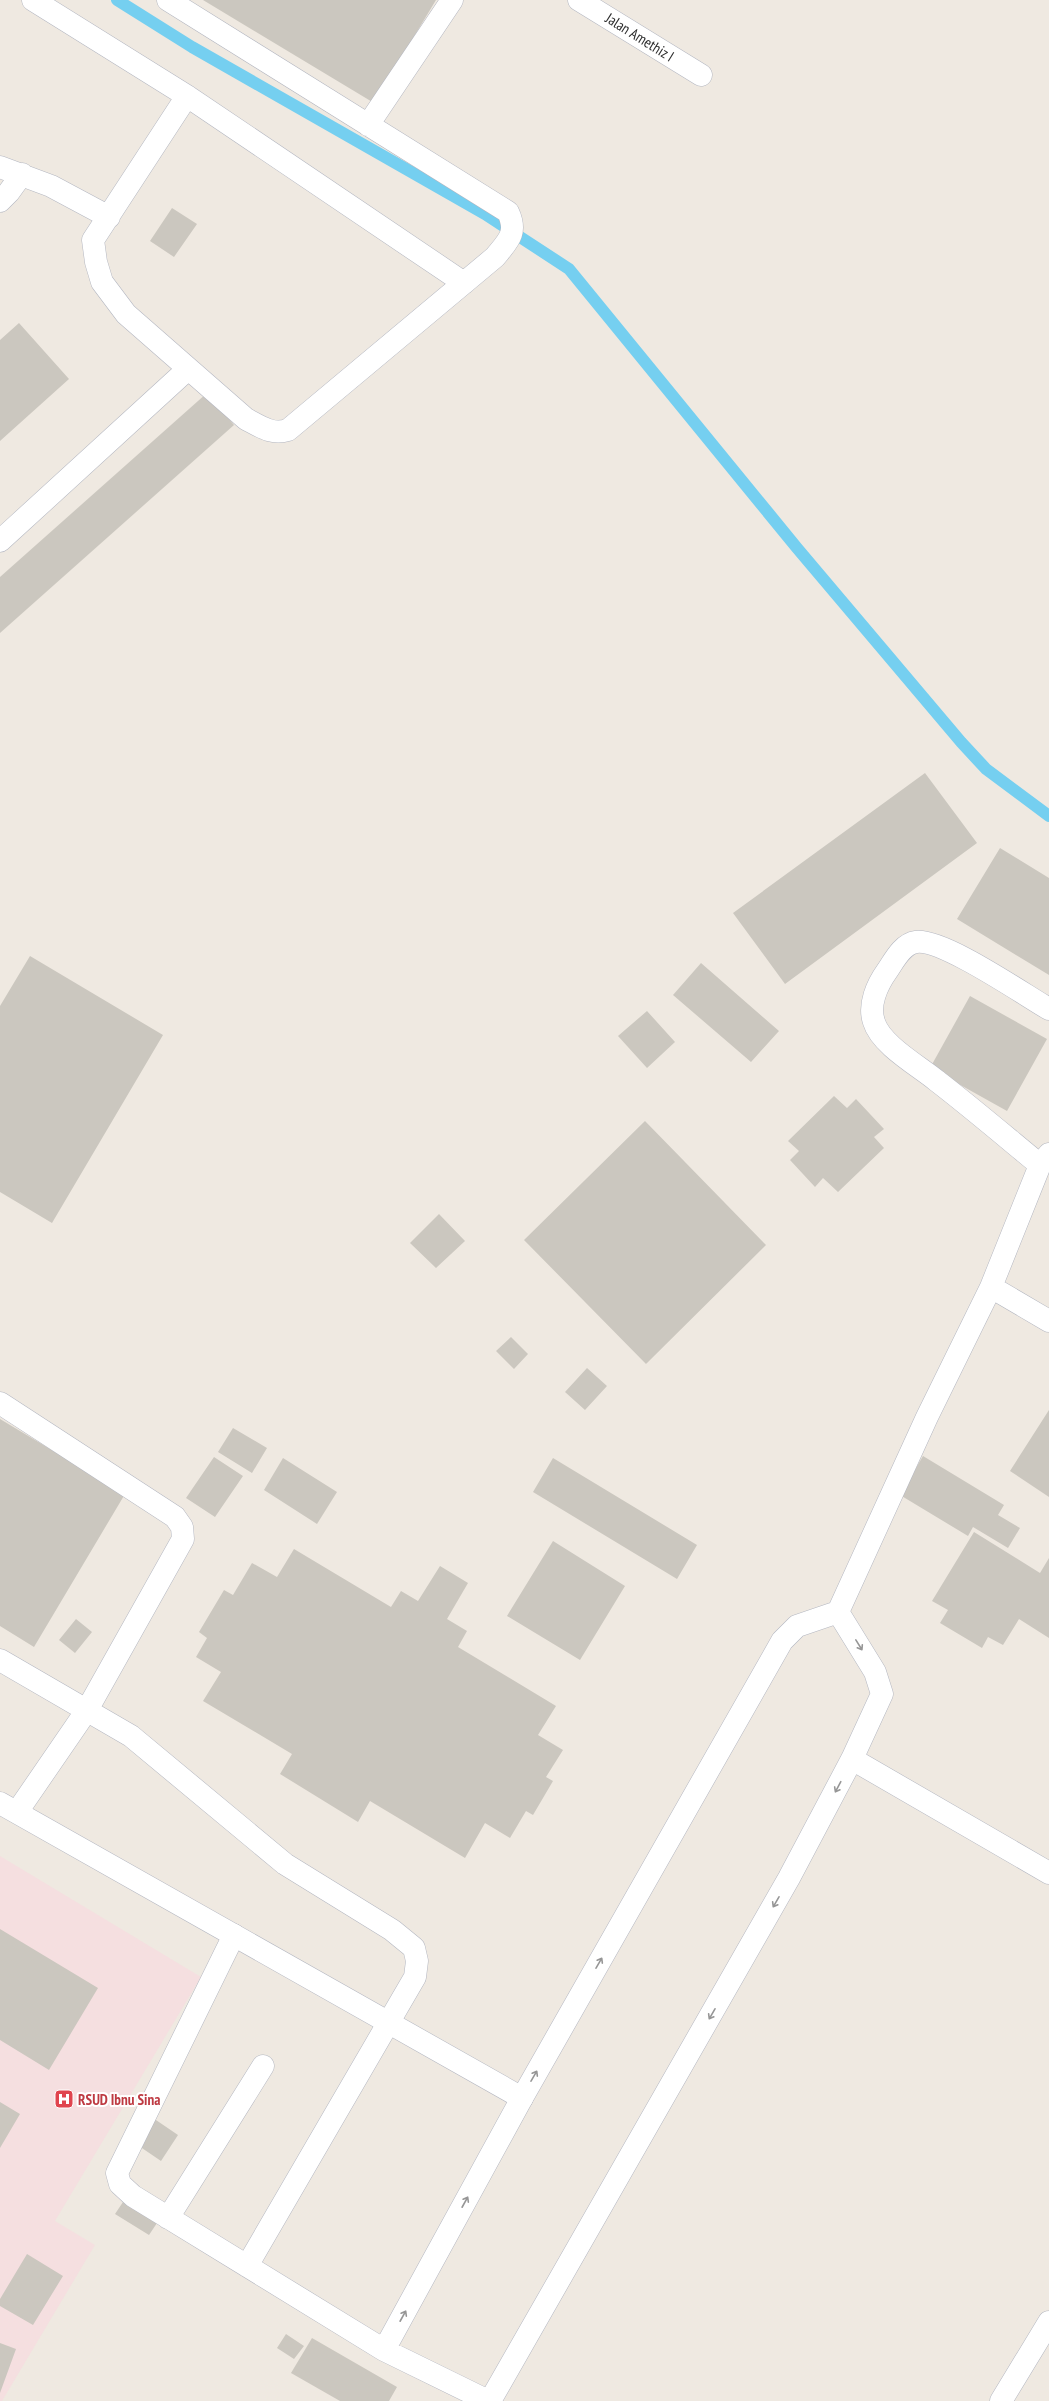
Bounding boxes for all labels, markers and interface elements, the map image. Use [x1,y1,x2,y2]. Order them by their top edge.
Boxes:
street label: Jalan Amethiz I [601,8,678,66]
one-way arrow [855,1639,863,1651]
one-way arrow [833,1781,841,1793]
one-way arrow [772,1896,780,1908]
one-way arrow [595,1957,603,1969]
one-way arrow [707,2008,715,2020]
one-way arrow [531,2070,539,2082]
hospital icon: RSUD Ibnu Sina [53,2088,75,2110]
place label: RSUD Ibnu Sina [78,2090,160,2109]
one-way arrow [462,2196,470,2208]
one-way arrow [400,2310,407,2322]

